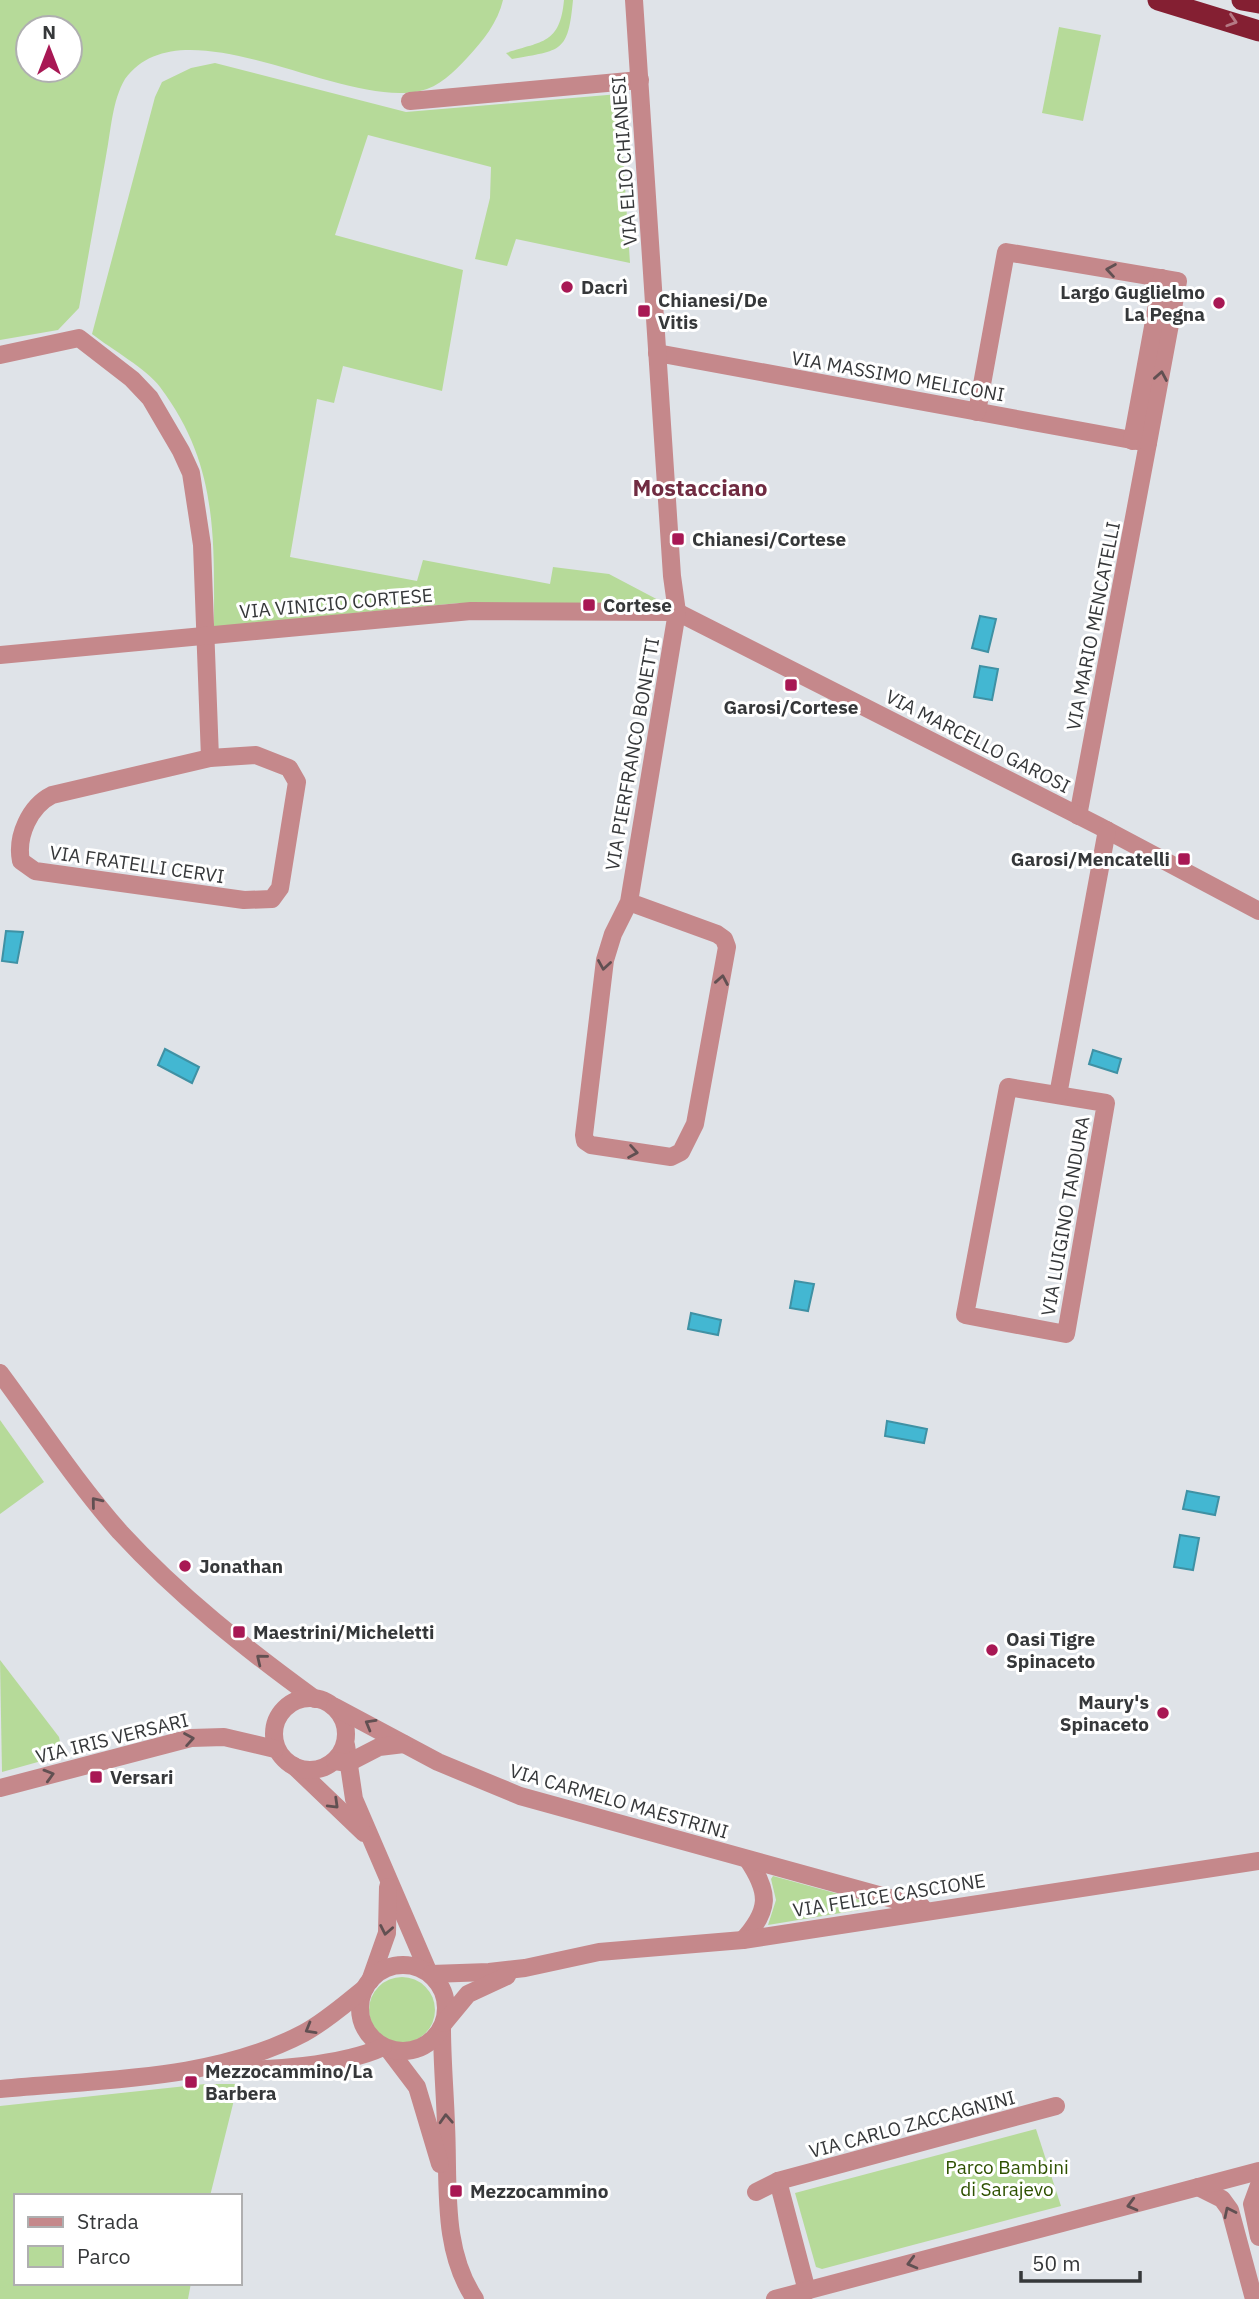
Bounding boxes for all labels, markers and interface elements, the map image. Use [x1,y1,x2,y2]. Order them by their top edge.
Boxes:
one-way arrow [1226,13,1238,27]
north arrow [14,14,84,84]
text: N [42,20,56,44]
street label: VIA ELIO CHIANESI [606,75,642,247]
one-way arrow [1105,263,1117,278]
place label: Dacrì [581,275,628,299]
marker: Dacrì [559,279,575,295]
place label: Largo Guglielmo La Pegna [1060,280,1205,326]
place label: Chianesi/De Vitis [658,288,768,334]
marker: Largo Guglielmo La Pegna [1211,295,1227,311]
marker: Chianesi/De Vitis [636,303,652,319]
street label: VIA MASSIMO MELICONI [790,345,1006,407]
one-way arrow [1152,370,1167,382]
district label: Mostacciano [632,472,768,502]
street label: VIA MARIO MENCATELLI [1061,519,1125,733]
place label: Chianesi/Cortese [692,527,846,551]
marker: Chianesi/Cortese [670,531,686,547]
street label: VIA VINICIO CORTESE [238,583,434,623]
place label: Cortese [603,593,672,617]
marker: Cortese [581,597,597,613]
street label: VIA PIERFRANCO BONETTI [600,636,664,872]
marker: Garosi/Cortese [783,677,799,693]
street label: VIA MARCELLO GAROSI [882,684,1074,798]
place label: Garosi/Cortese [723,695,859,719]
street label: VIA FRATELLI CERVI [48,840,226,888]
place label: Garosi/Mencatelli [1011,847,1170,871]
marker: Garosi/Mencatelli [1176,851,1192,867]
one-way arrow [597,960,612,971]
one-way arrow [713,975,728,987]
street label: VIA LUIGINO TANDURA [1036,1114,1094,1318]
one-way arrow [627,1144,639,1159]
one-way arrow [92,1498,104,1511]
place label: Jonathan [199,1554,283,1578]
marker: Jonathan [177,1558,193,1574]
place label: Maestrini/Micheletti [253,1620,435,1644]
marker: Maestrini/Micheletti [231,1624,247,1640]
place label: Oasi Tigre Spinaceto [1006,1627,1096,1673]
marker: Oasi Tigre Spinaceto [984,1642,1000,1658]
one-way arrow [256,1654,268,1667]
place label: Maury's Spinaceto [1060,1690,1149,1736]
marker: Maury's Spinaceto [1155,1705,1171,1721]
street label: VIA IRIS VERSARI [33,1707,191,1769]
one-way arrow [365,1719,377,1732]
one-way arrow [183,1732,194,1747]
street label: VIA CARMELO MAESTRINI [507,1758,731,1844]
place label: Versari [110,1765,174,1789]
one-way arrow [43,1768,55,1783]
marker: Versari [88,1769,104,1785]
one-way arrow [326,1796,339,1809]
street label: VIA FELICE CASCIONE [791,1868,987,1922]
one-way arrow [380,1924,395,1936]
one-way arrow [305,2021,318,2034]
place label: Mezzocammino/La Barbera [205,2059,373,2105]
marker: Mezzocammino/La Barbera [183,2074,199,2090]
street label: VIA CARLO ZACCAGNINI [806,2085,1018,2163]
one-way arrow [438,2113,453,2124]
park label: Parco Bambini di Sarajevo [945,2155,1069,2201]
place label: Mezzocammino [470,2179,609,2203]
marker: Mezzocammino [448,2183,464,2199]
legend [14,2194,242,2285]
one-way arrow [1126,2197,1138,2211]
text: Strada [77,2207,139,2235]
one-way arrow [1223,2207,1237,2219]
scale bar [1021,2240,1140,2284]
text: Parco [77,2242,131,2270]
text: 50 m [1032,2249,1081,2277]
one-way arrow [906,2255,918,2270]

